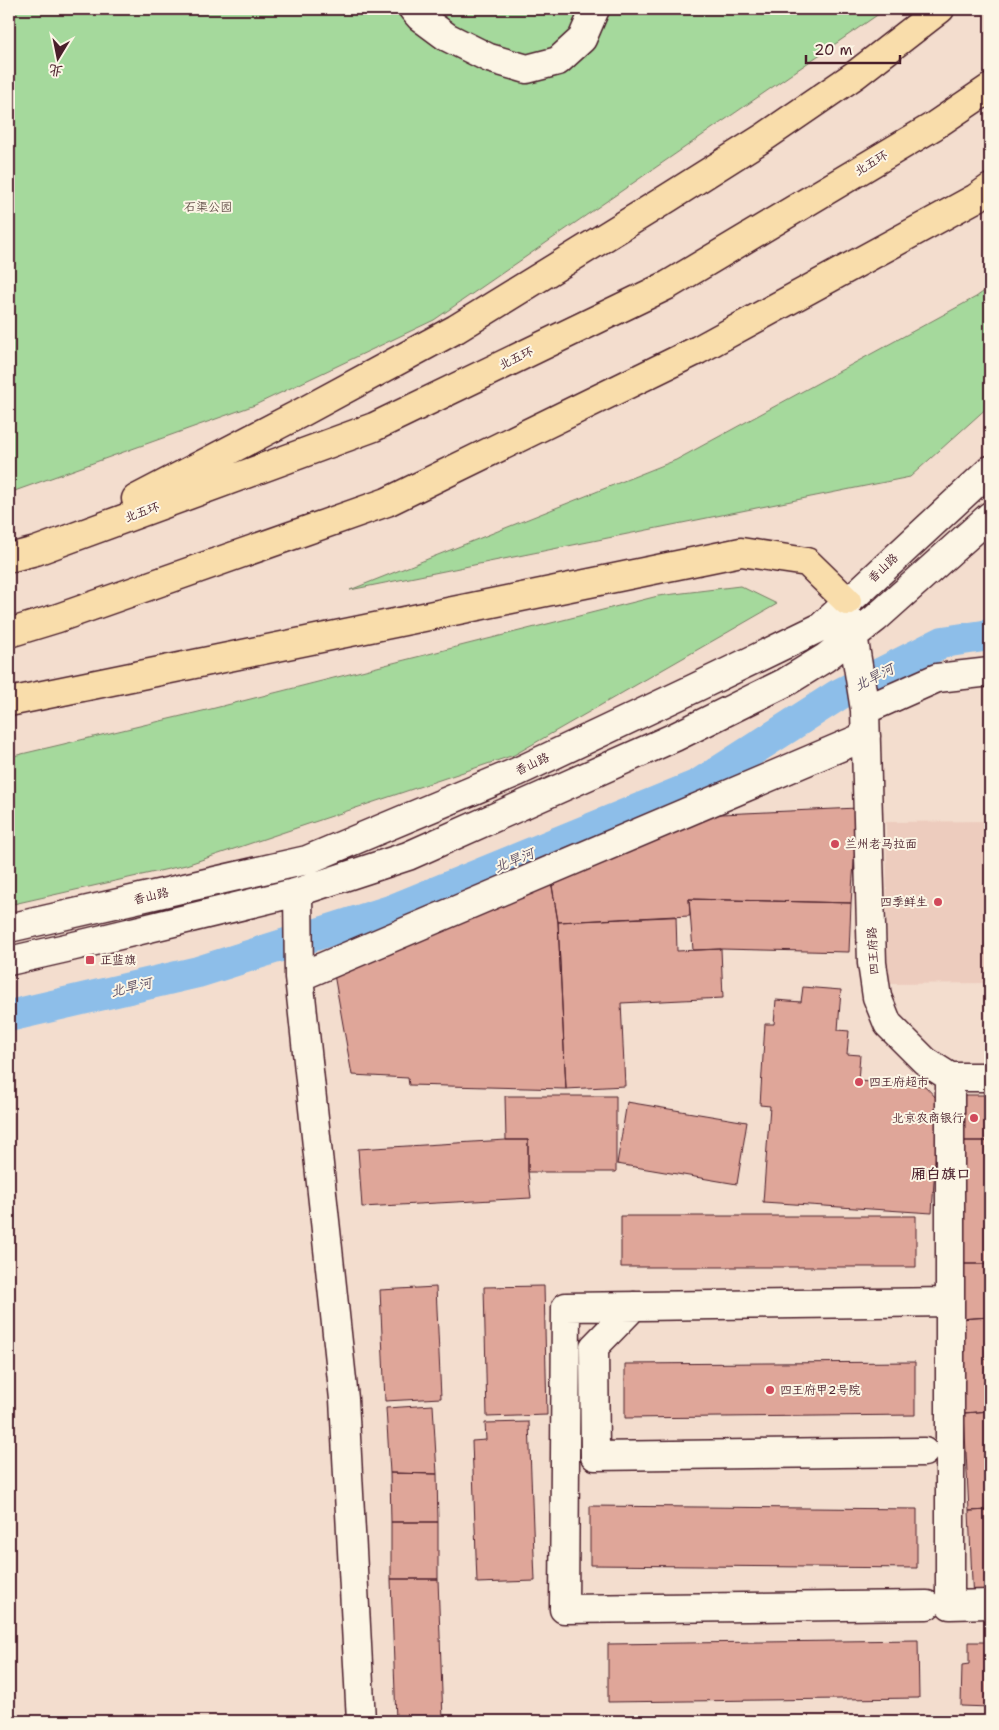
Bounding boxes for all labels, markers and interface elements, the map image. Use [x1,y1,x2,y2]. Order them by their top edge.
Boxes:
north arrow [32,32,82,82]
scale bar [806,32,900,64]
text: 20 m [814,40,853,60]
text: 北 [47,61,64,81]
street label: 北五环 [851,147,891,179]
park label: 石渠公园 [184,199,232,215]
street label: 北五环 [496,343,536,373]
street label: 北五环 [122,498,162,526]
street label: 香山路 [864,550,902,586]
water label: 北旱河 [851,659,899,695]
street label: 香山路 [512,749,552,779]
place label: 兰州老马拉面 [845,836,917,852]
marker: 兰州老马拉面 [829,838,841,850]
water label: 北旱河 [491,843,539,876]
street label: 香山路 [132,884,170,908]
place label: 四季鲜生 [880,894,928,910]
marker: 四季鲜生 [932,896,944,908]
street label: 四王府路 [864,927,882,975]
place label: 正蓝旗 [100,952,136,968]
marker: 正蓝旗 [84,954,96,966]
water label: 北旱河 [109,973,155,1000]
place label: 四王府超市 [869,1074,929,1090]
marker: 四王府超市 [853,1076,865,1088]
place label: 北京农商银行 [892,1110,964,1126]
marker: 北京农商银行 [968,1112,980,1124]
district label: 厢白旗口 [911,1164,971,1184]
place label: 四王府甲2号院 [780,1382,860,1398]
marker: 四王府甲2号院 [764,1384,776,1396]

